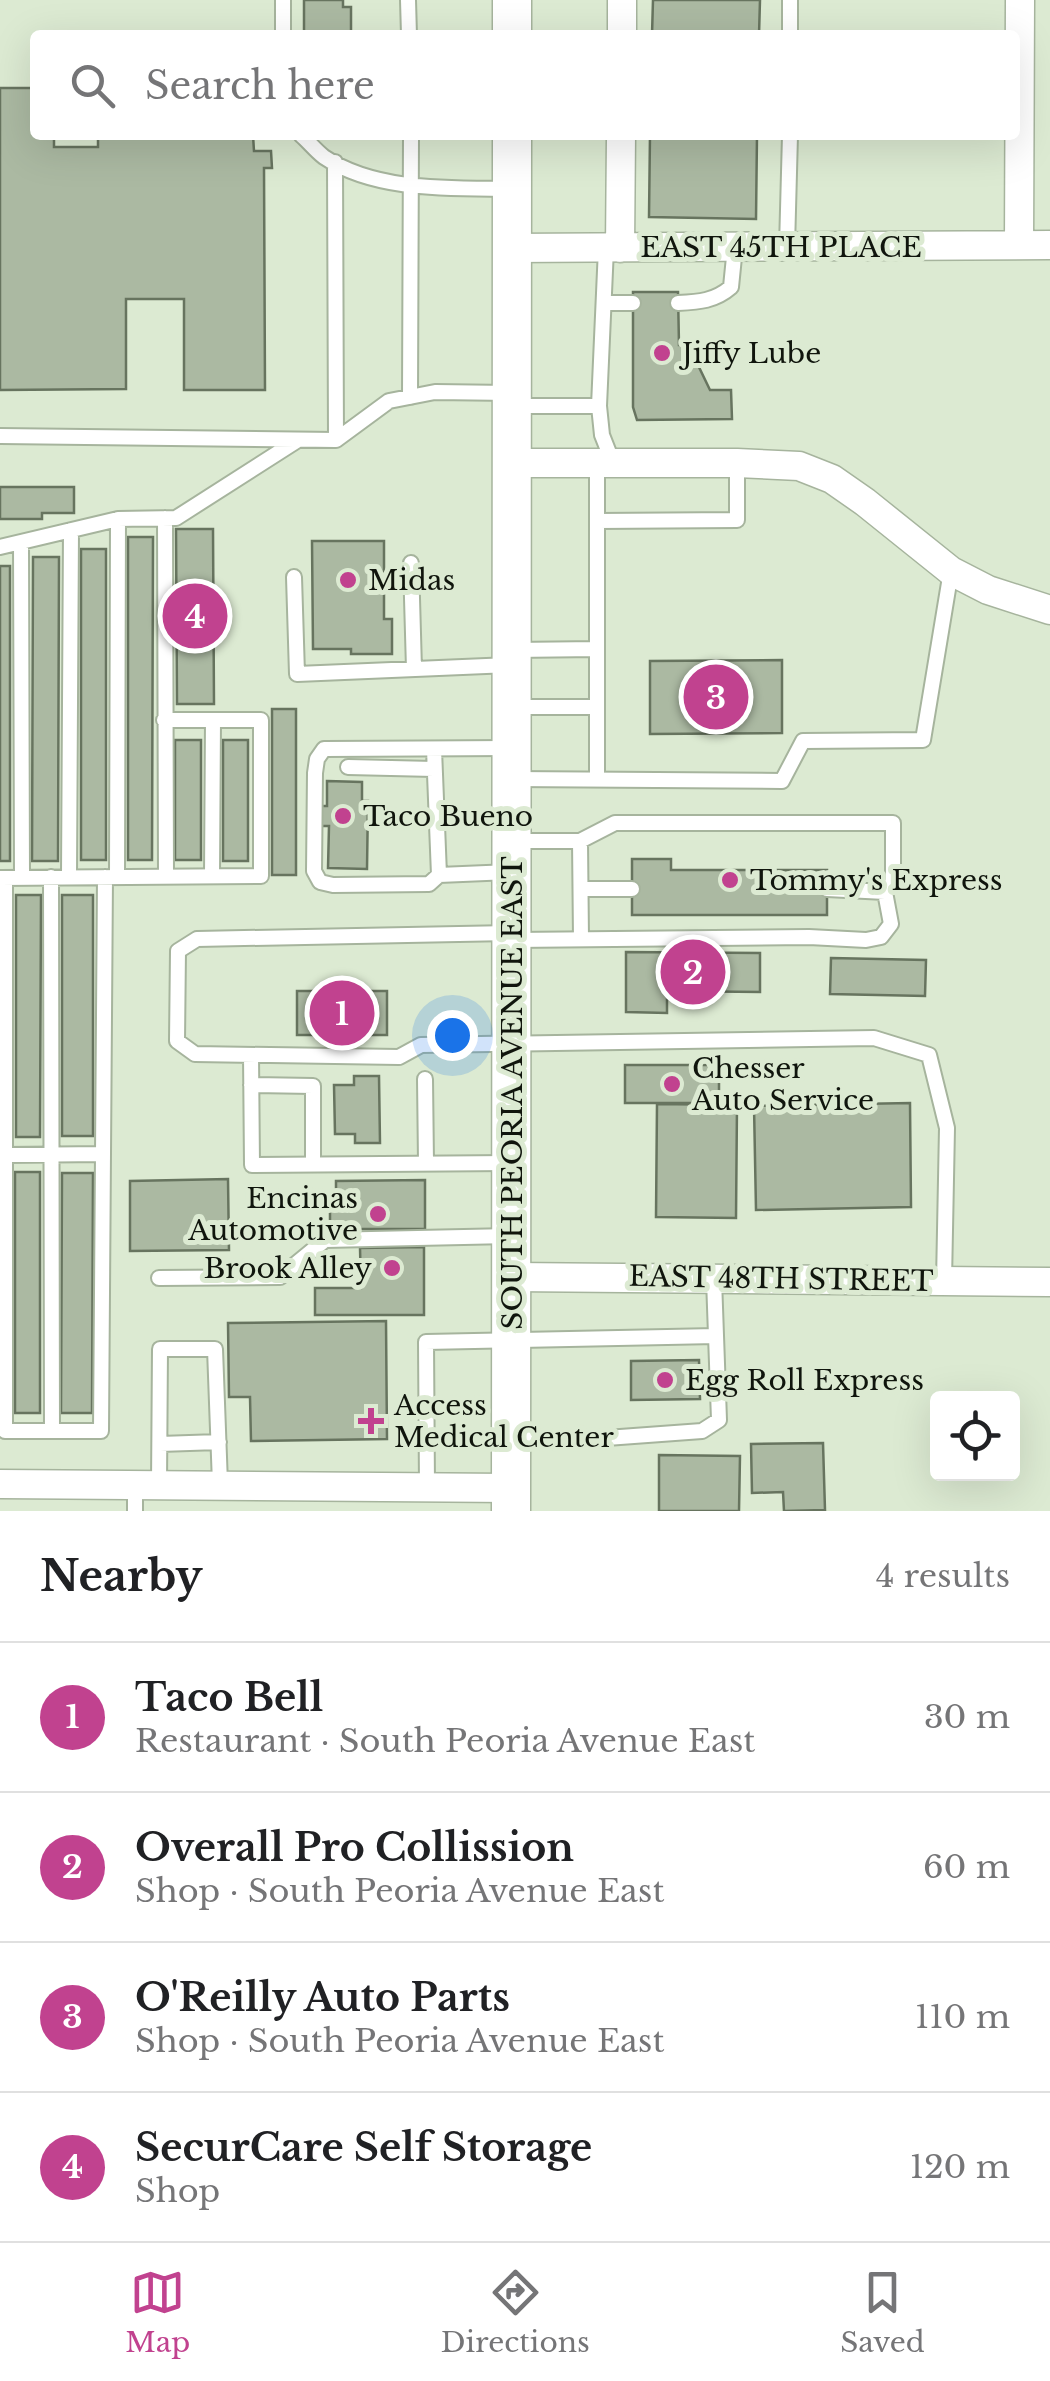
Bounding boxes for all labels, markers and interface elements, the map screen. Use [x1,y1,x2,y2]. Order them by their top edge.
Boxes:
search box [30,30,1020,140]
icon: search [65,58,120,113]
text: Search here [145,62,375,109]
street label: EAST 45TH PLACE [640,230,922,265]
place label: Jiffy Lube [678,336,821,371]
marker: Jiffy Lube [651,342,673,364]
place label: Midas [368,563,455,598]
marker: Midas [337,569,359,591]
pin: 4 [162,578,228,654]
pin: 3 [684,660,748,734]
place label: Taco Bueno [363,799,533,834]
marker: Taco Bueno [332,805,354,827]
street label: SOUTH PEORIA AVENUE EAST [495,856,530,1330]
place label: Tommy's Express [750,863,1002,898]
marker: Tommy's Express [719,869,741,891]
pin: 2 [660,934,726,1010]
pin: 1 [310,976,374,1050]
your location [427,1010,478,1061]
place label: Chesser Auto Service [691,1051,874,1118]
marker: Chesser Auto Service [661,1073,683,1095]
place label: Encinas Automotive [187,1181,358,1248]
marker: Encinas Automotive [367,1203,389,1225]
place label: Brook Alley [204,1251,372,1286]
marker: Brook Alley [381,1257,403,1279]
street label: EAST 48TH STREET [628,1259,934,1299]
place label: Egg Roll Express [685,1363,924,1398]
marker: Egg Roll Express [654,1369,676,1391]
place label: Access Medical Center [393,1388,614,1455]
map controls [930,1391,1020,1481]
button: locate [930,1391,1020,1481]
marker: Access Medical Center [358,1408,384,1434]
text: Nearby [40,1550,203,1602]
text: 4 results [876,1556,1010,1596]
text: Taco Bell [135,1674,323,1721]
text: 1 [66,1697,79,1737]
text: 30 m [924,1697,1010,1737]
text: Restaurant · South Peoria Avenue East [135,1721,755,1761]
text: Overall Pro Collission [135,1824,574,1871]
text: 2 [62,1847,83,1887]
text: 60 m [923,1847,1010,1887]
text: Shop · South Peoria Avenue East [135,1871,664,1911]
text: O'Reilly Auto Parts [135,1974,510,2021]
text: 3 [62,1997,83,2037]
text: 110 m [915,1997,1010,2037]
text: Shop · South Peoria Avenue East [135,2021,664,2061]
text: SecurCare Self Storage [135,2124,592,2171]
text: 4 [62,2147,83,2187]
text: 120 m [910,2147,1010,2187]
text: Shop [135,2171,220,2211]
tab: Map [125,2265,190,2360]
tab: Directions [441,2265,590,2360]
tab: Saved [840,2265,925,2360]

